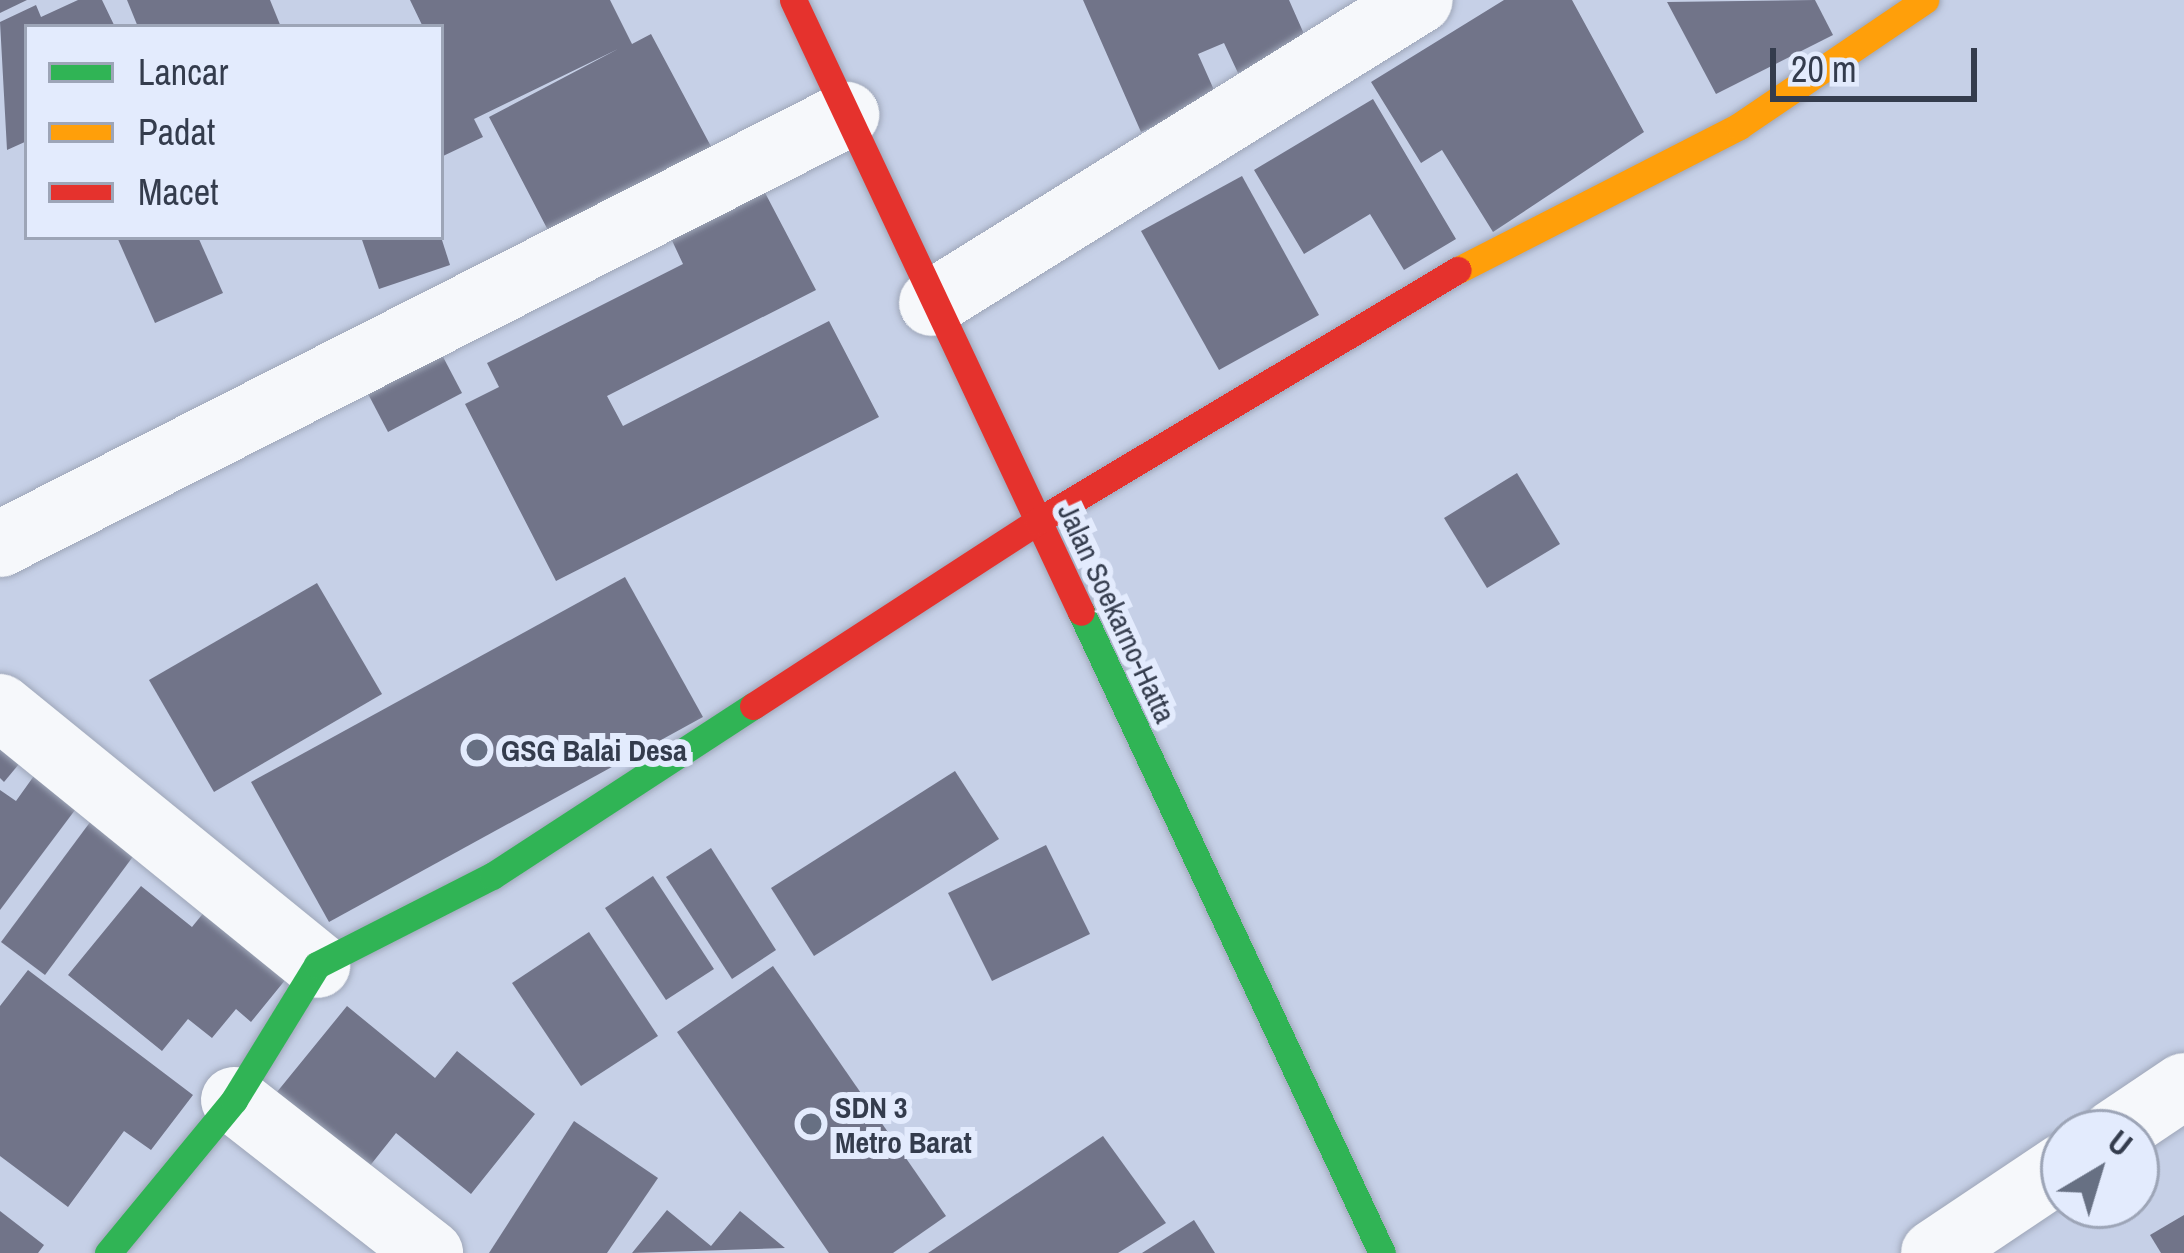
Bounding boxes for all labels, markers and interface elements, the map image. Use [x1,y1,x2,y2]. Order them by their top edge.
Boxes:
legend [24,24,444,240]
scale bar [1776,24,1983,98]
text: 20 m [1791,45,1857,93]
text: Lancar [138,48,228,96]
text: Padat [138,108,215,156]
text: Macet [138,168,218,216]
street label: Jalan Soekarno-Hatta [1050,498,1184,728]
place label: GSG Balai Desa [501,732,687,768]
marker: GSG Balai Desa [464,737,490,763]
place label: SDN 3 Metro Barat [835,1089,972,1160]
north arrow [2040,1109,2160,1229]
marker: SDN 3 Metro Barat [798,1111,824,1137]
text: U [2099,1120,2142,1166]

